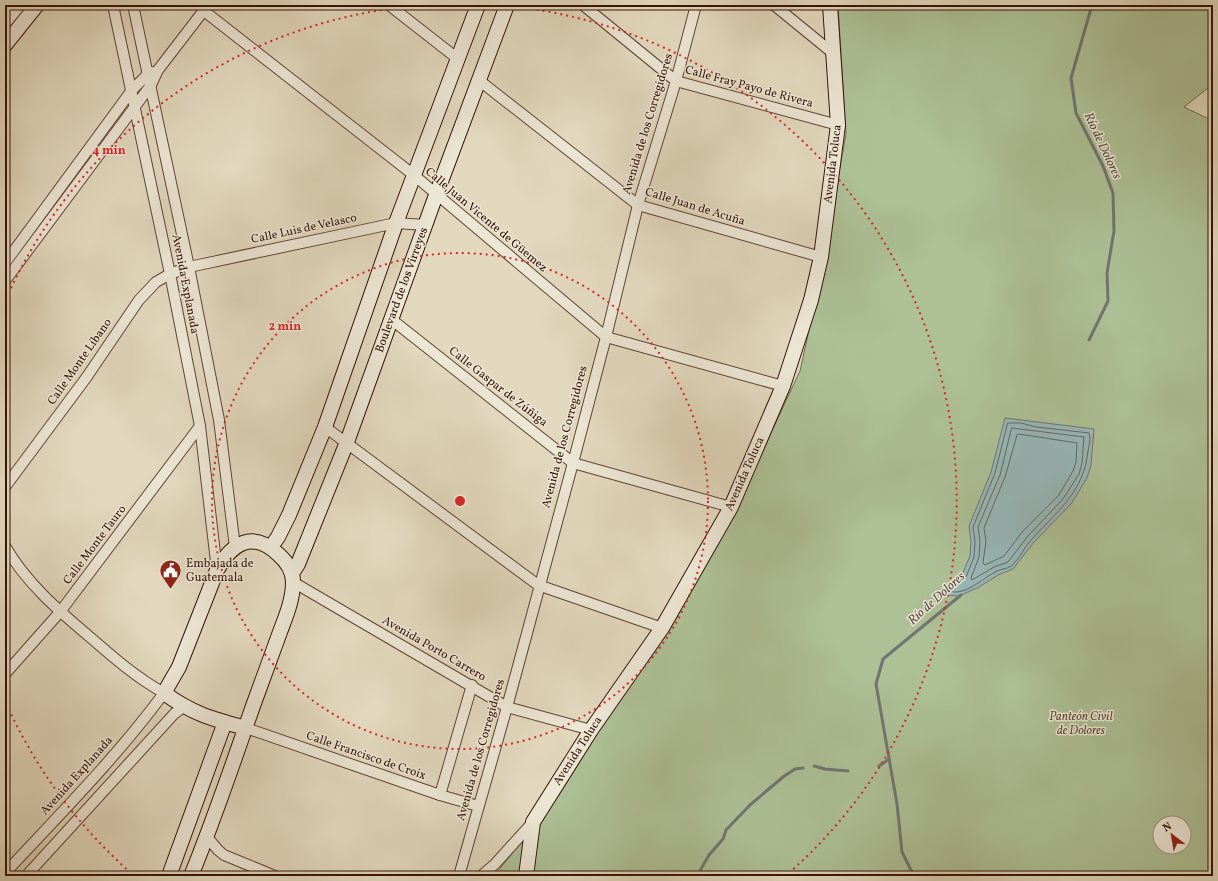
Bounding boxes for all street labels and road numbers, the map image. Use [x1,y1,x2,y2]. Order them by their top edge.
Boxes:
street label: Avenida de los Corregidores [619,52,677,196]
street label: Calle Fray Payo de Rivera [683,62,815,112]
street label: Avenida Toluca [820,124,846,204]
street label: Calle Juan Vicente de Güemez [421,164,551,276]
street label: Calle Juan de Acuña [643,184,747,230]
street label: Calle Luis de Velasco [250,210,358,248]
street label: Boulevard de los Virreyes [372,225,432,355]
street label: Avenida Explanada [167,233,203,335]
street label: Calle Monte Líbano [44,316,116,408]
street label: Calle Gaspar de Zúñiga [445,343,551,431]
street label: Avenida de los Corregidores [538,364,592,510]
street label: Avenida Toluca [722,434,768,513]
street label: Calle Monte Tauro [60,502,130,588]
street label: Avenida Porto Carrero [379,613,489,685]
street label: Avenida de los Corregidores [453,677,509,823]
street label: Avenida Toluca [550,713,606,789]
street label: Calle Francisco de Croix [304,728,428,784]
street label: Avenida Explanada [37,733,117,819]

